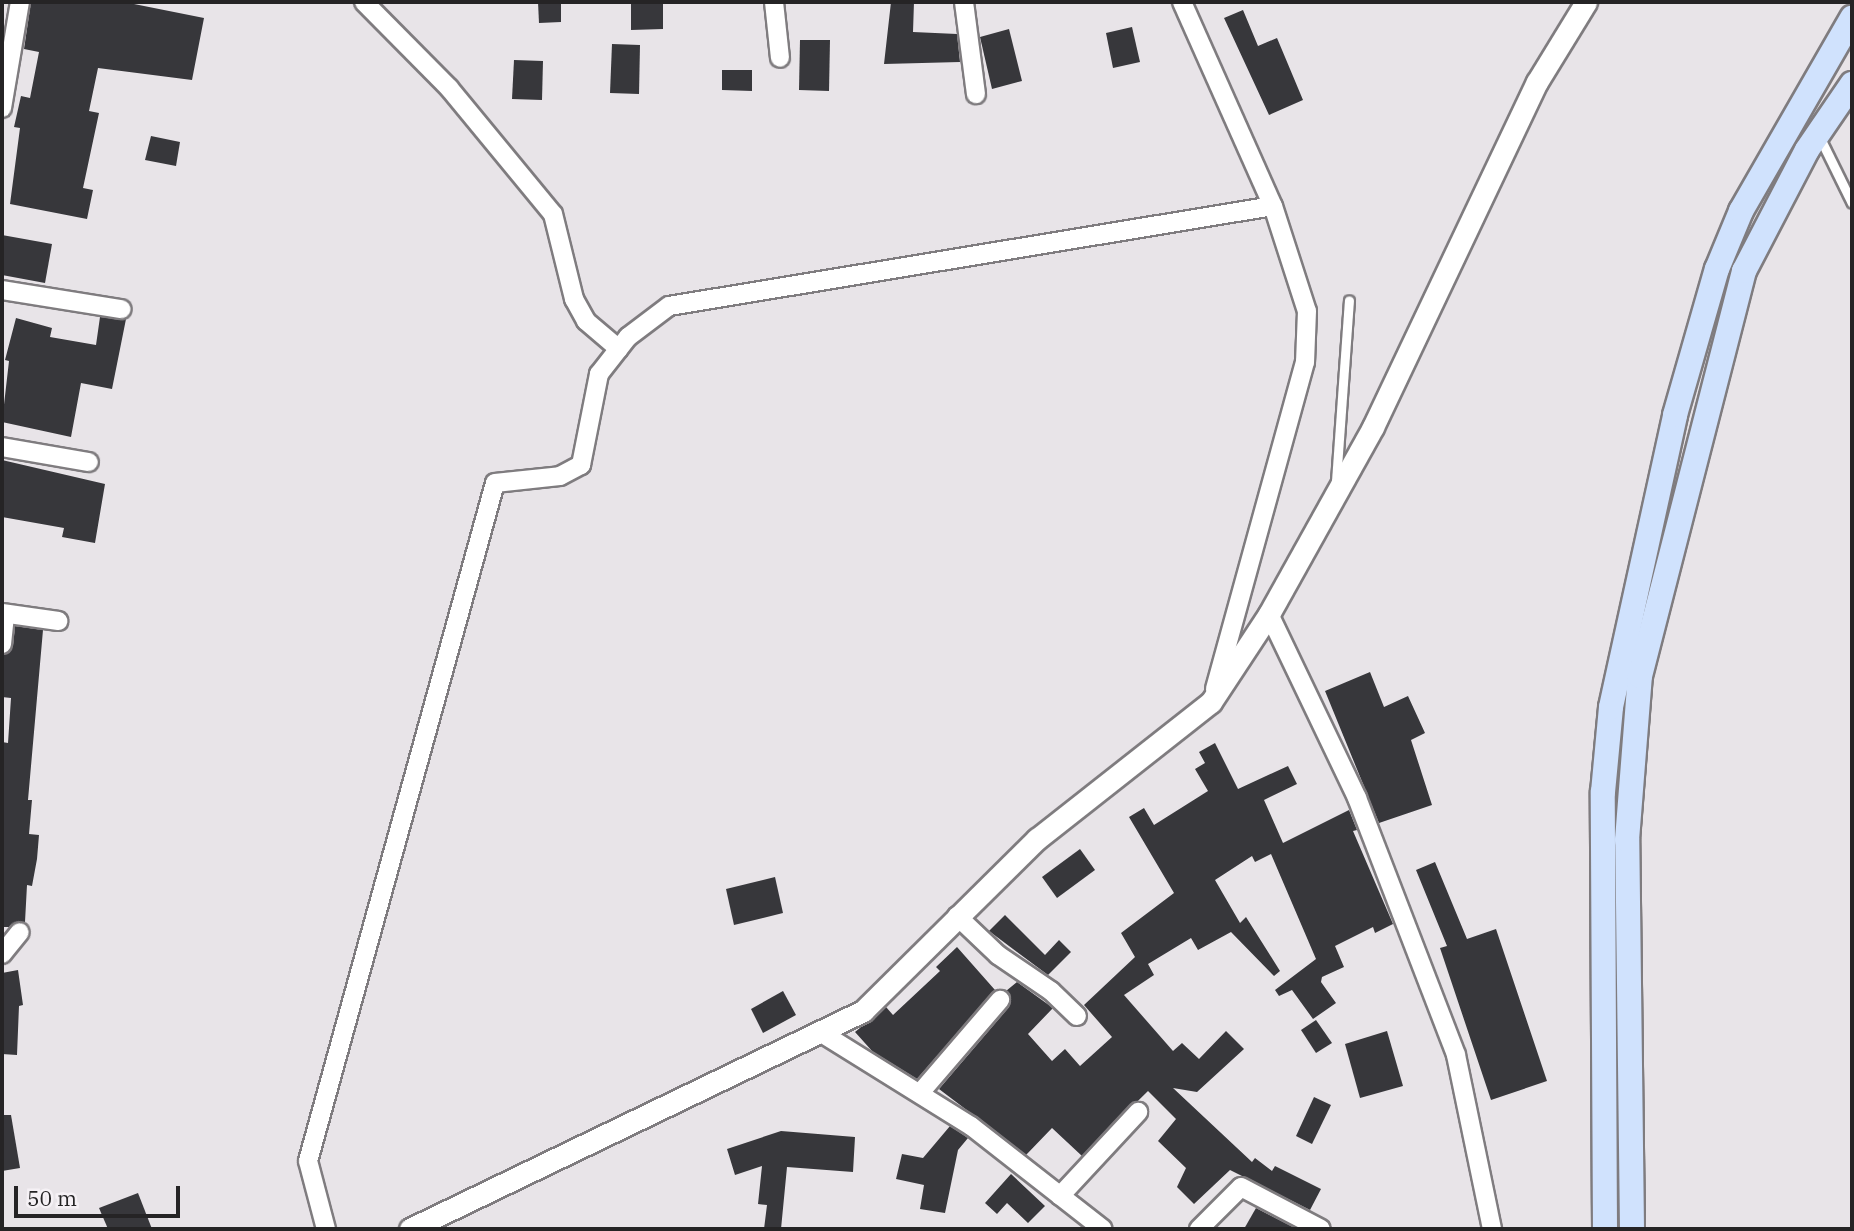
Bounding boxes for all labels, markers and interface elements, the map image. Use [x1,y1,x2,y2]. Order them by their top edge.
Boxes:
scale bar [18,1172,184,1216]
text: 50 m [27,1184,77,1212]

